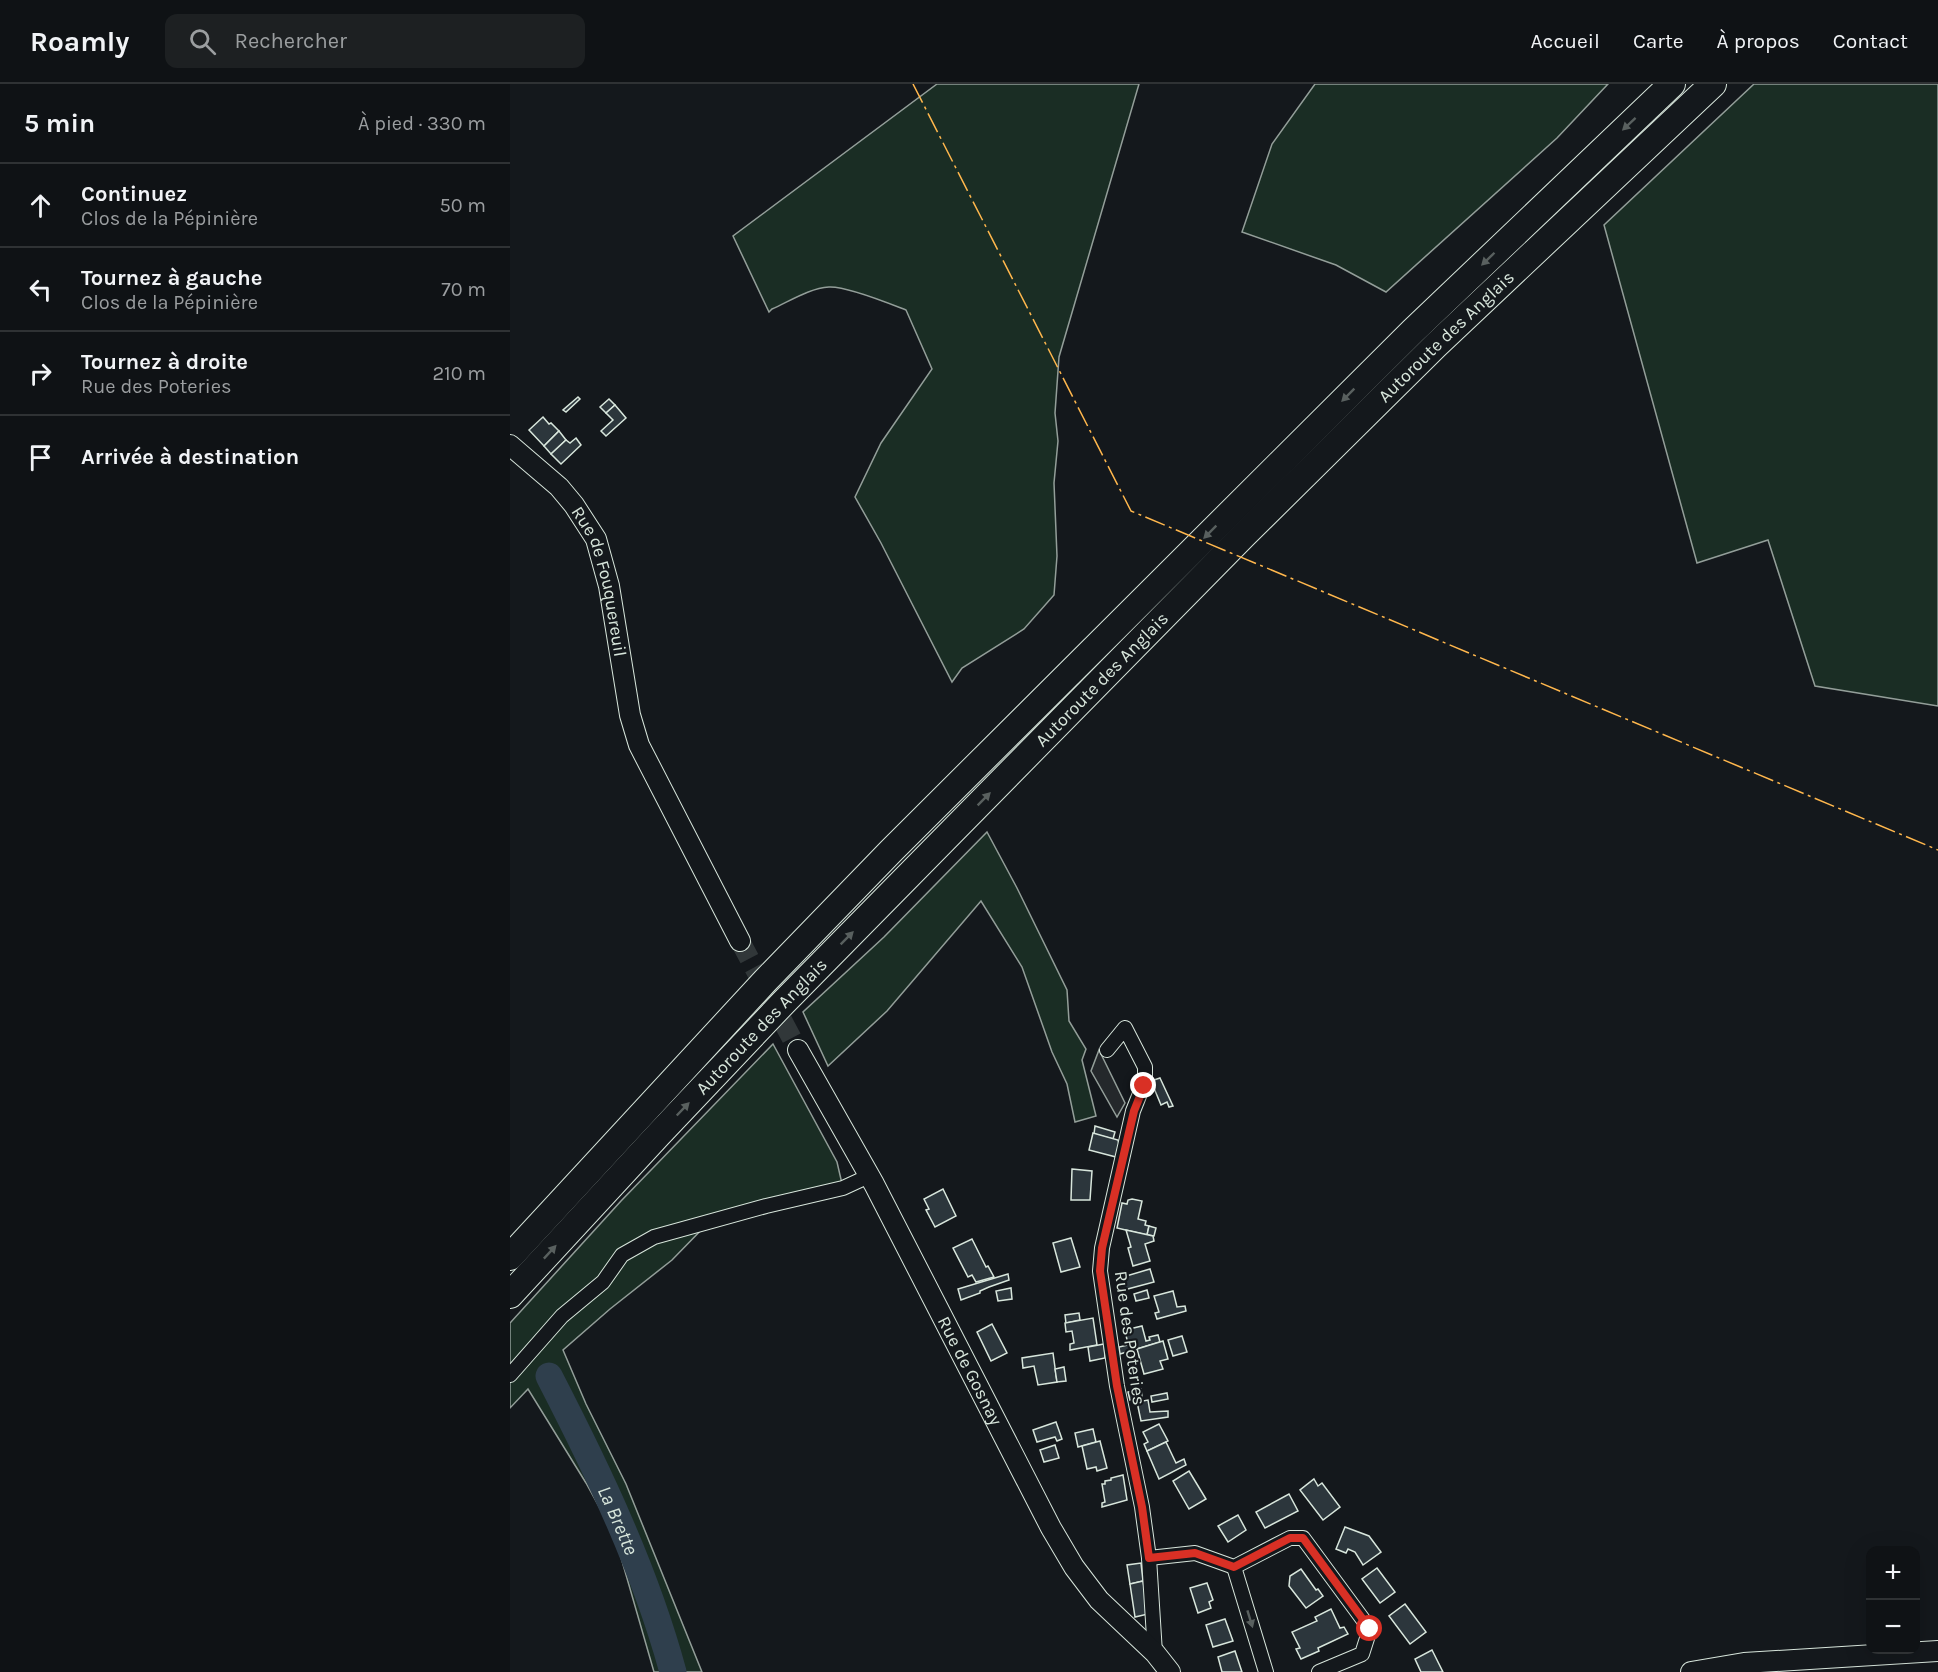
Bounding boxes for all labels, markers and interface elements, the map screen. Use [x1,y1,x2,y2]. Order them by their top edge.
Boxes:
search box [165,14,585,68]
text: Roamly [30,25,129,58]
icon: search [186,25,219,58]
text: Rechercher [234,28,347,54]
text: Accueil [1531,29,1600,53]
text: Carte [1633,29,1684,53]
text: À propos [1717,29,1800,53]
text: Contact [1833,29,1908,53]
text: 5 min [24,108,95,139]
text: À pied · 330 m [358,112,486,135]
one-way arrow [1622,117,1637,130]
text: Continuez [81,181,187,207]
icon: ahead [24,189,57,222]
text: 50 m [439,194,486,217]
text: Clos de la Pépinière [81,207,258,230]
one-way arrow [1482,251,1496,265]
text: Tournez à gauche [81,265,262,291]
street label: Autoroute des Anglais [1374,266,1519,407]
icon: left [24,273,57,306]
text: 70 m [441,278,486,301]
text: Clos de la Pépinière [81,291,258,314]
text: Tournez à droite [81,349,248,375]
icon: right [24,357,57,390]
text: 210 m [432,362,486,385]
text: Rue des Poteries [81,375,232,398]
one-way arrow [1342,387,1356,401]
icon: arrive [24,441,57,474]
text: Arrivée à destination [81,444,299,470]
street label: Rue de Fouquereuil [567,502,631,658]
one-way arrow [1202,525,1217,539]
street label: Autoroute des Anglais [1031,607,1173,751]
one-way arrow [976,793,990,807]
one-way arrow [839,932,853,946]
street label: Autoroute des Anglais [691,954,832,1099]
route end [1130,1072,1156,1098]
one-way arrow [675,1102,689,1116]
one-way arrow [543,1245,556,1260]
street label: Rue des Poteries [1110,1269,1150,1407]
street label: Rue de Gosnay [933,1312,1008,1430]
water label: La Brette [593,1482,643,1558]
map controls [1866,1546,1920,1654]
button: + [1866,1546,1920,1600]
button: − [1866,1600,1920,1654]
one-way arrow [1246,1610,1255,1628]
route start [1356,1615,1382,1641]

